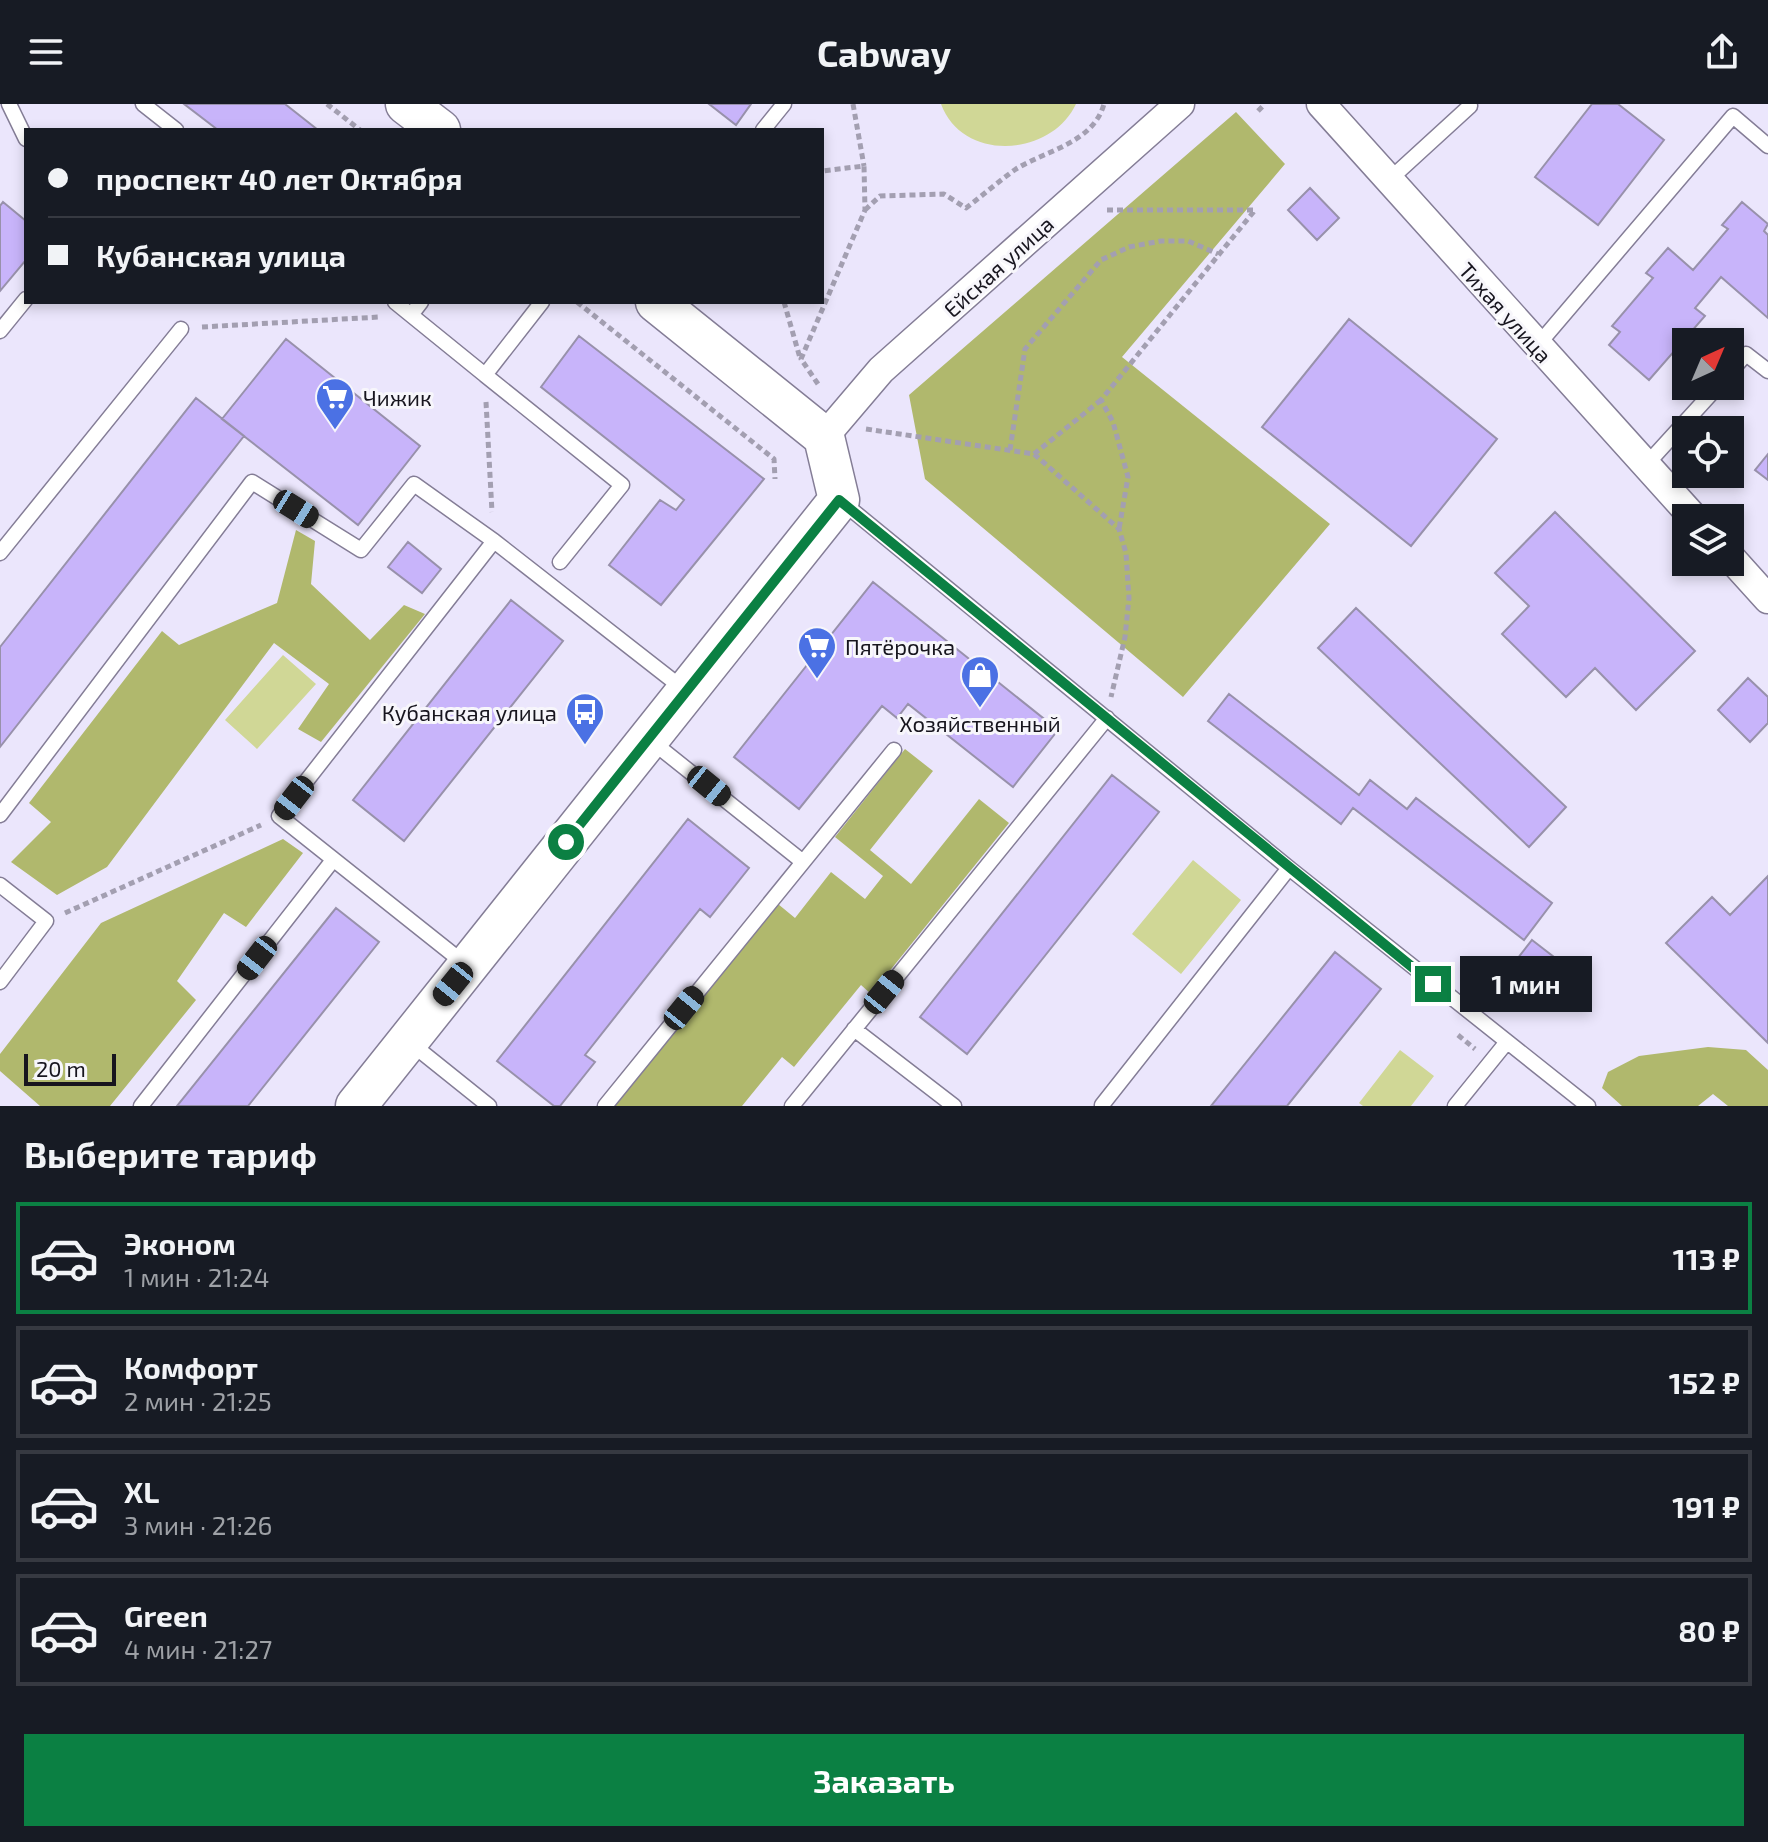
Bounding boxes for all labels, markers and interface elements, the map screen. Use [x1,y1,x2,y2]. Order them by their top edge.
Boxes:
icon: menu [24,30,68,74]
icon: share [1700,30,1744,74]
text: Cabway [817,31,951,74]
text: проспект 40 лет Октября [96,160,462,196]
street label: Ейская улица [938,210,1059,323]
text: Кубанская улица [96,237,346,273]
street label: Тихая улица [1453,257,1558,368]
north arrow [1672,328,1744,400]
map controls [1672,328,1744,576]
supermarket icon: Чижик [314,376,356,431]
place label: Чижик [363,384,432,410]
button: locate [1672,416,1744,488]
car [269,486,323,532]
button: layers [1672,504,1744,576]
supermarket icon: Пятёрочка [796,625,838,680]
place label: Пятёрочка [845,633,955,659]
shop icon: Хозяйственный [959,654,1001,709]
bus stop icon: Кубанская улица [564,691,606,746]
place label: Кубанская улица [382,699,557,726]
place label: Хозяйственный [899,710,1061,736]
car [683,762,735,810]
car [270,772,318,824]
route start [548,824,584,860]
car [233,932,281,984]
callout: 1 мин [1461,956,1593,1012]
car [429,958,477,1010]
car [860,966,908,1018]
route end [1415,966,1451,1002]
text: 1 мин [1492,968,1560,999]
car [660,982,708,1034]
scale bar [24,1050,116,1086]
text: 20 m [36,1055,86,1081]
text: Выберите тариф [24,1132,317,1175]
icon: car [28,1222,100,1294]
text: Эконом [124,1225,236,1261]
text: 113 ₽ [1673,1240,1740,1276]
text: 1 мин · 21:24 [124,1261,269,1292]
icon: car [28,1346,100,1418]
text: Комфорт [124,1349,258,1385]
text: 152 ₽ [1669,1364,1740,1400]
text: 2 мин · 21:25 [124,1385,272,1416]
icon: car [28,1470,100,1542]
text: XL [124,1473,159,1509]
text: 191 ₽ [1672,1488,1740,1524]
text: 3 мин · 21:26 [124,1509,272,1540]
icon: car [28,1594,100,1666]
text: Green [124,1597,208,1633]
text: 80 ₽ [1678,1612,1740,1648]
text: 4 мин · 21:27 [124,1633,272,1664]
button: Заказать [24,1734,1744,1826]

